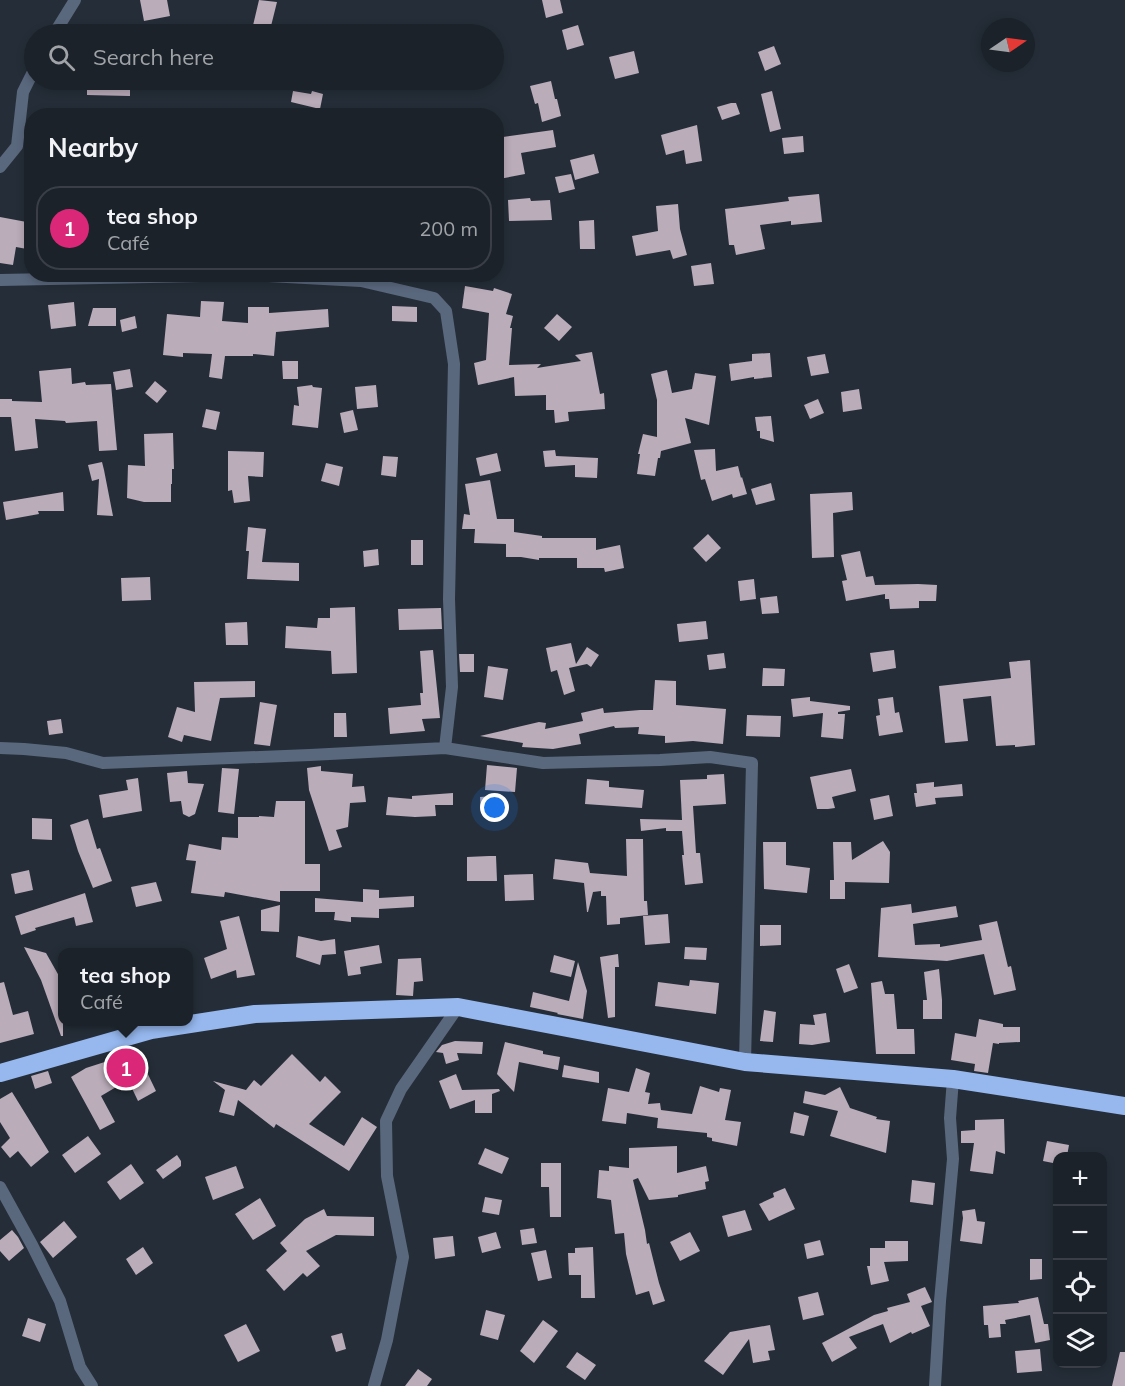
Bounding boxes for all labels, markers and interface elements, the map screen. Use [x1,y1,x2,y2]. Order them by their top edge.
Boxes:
north arrow [981,18,1035,72]
search box [24,24,504,90]
icon: search [45,41,78,74]
text: Search here [93,43,214,71]
text: Nearby [48,131,138,164]
text: tea shop [107,202,198,230]
text: 1 [64,216,76,241]
text: 200 m [419,216,478,241]
text: Café [107,230,150,255]
your location [480,793,509,822]
popup [58,948,193,1026]
text: tea shop [80,961,171,989]
text: Café [80,989,123,1014]
pin: 1 [106,1046,146,1090]
map controls [1053,1152,1107,1368]
button: + [1053,1152,1107,1206]
button: − [1053,1206,1107,1260]
button: locate [1053,1260,1107,1314]
button: layers [1053,1314,1107,1368]

